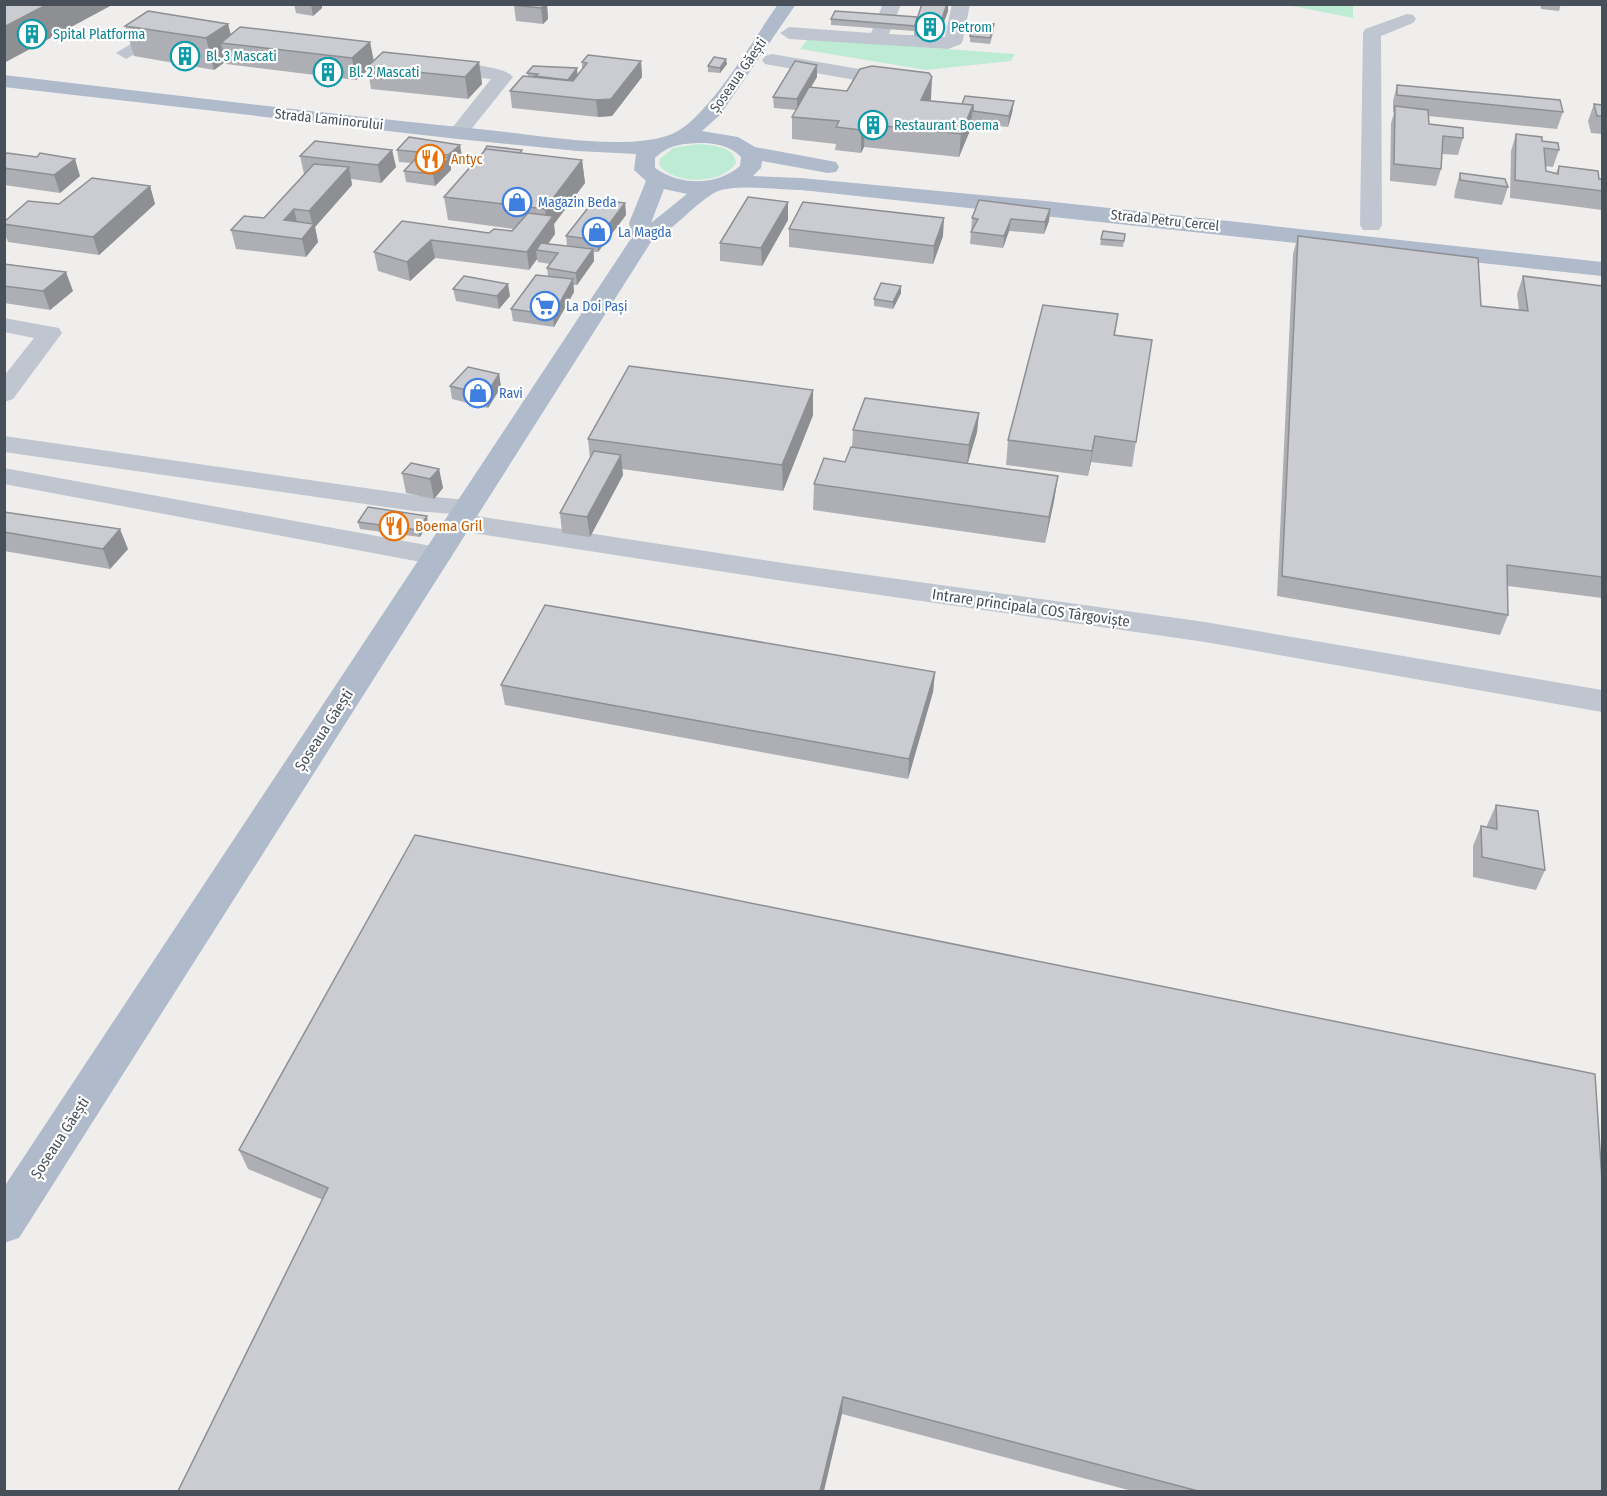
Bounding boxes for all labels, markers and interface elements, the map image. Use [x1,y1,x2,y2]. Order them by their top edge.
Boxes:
building icon: Petrom [914,11,946,43]
building icon: Spital Platforma [16,18,48,50]
place label: Petrom [951,19,992,36]
place label: Spital Platforma [53,26,146,43]
street label: Șoseaua Găești [706,35,771,116]
building icon: Bl. 3 Mascati [169,40,201,72]
place label: Bl. 3 Mascati [206,48,277,65]
building icon: Bl. 2 Mascati [312,56,344,88]
place label: Bl. 2 Mascati [349,64,420,81]
street label: Strada Laminorului [274,105,384,134]
building icon: Restaurant Boema [857,109,889,141]
place label: Restaurant Boema [894,117,999,134]
restaurant icon: Antyc [414,143,446,175]
place label: Antyc [451,151,482,168]
shop icon: Magazin Beda [501,186,533,218]
place label: Magazin Beda [538,194,617,211]
street label: Strada Petru Cercel [1110,206,1220,235]
shop icon: La Magda [581,216,613,248]
place label: La Magda [618,224,672,241]
supermarket icon: La Doi Pași [529,290,561,322]
place label: La Doi Pași [566,298,627,316]
shop icon: Ravi [462,377,494,409]
place label: Ravi [499,385,523,402]
restaurant icon: Boema Gril [378,510,410,542]
place label: Boema Gril [415,517,483,535]
street label: Intrare principala COS Târgoviște [931,585,1131,632]
street label: Șoseaua Găești [291,686,358,775]
street label: Șoseaua Găești [27,1094,94,1183]

